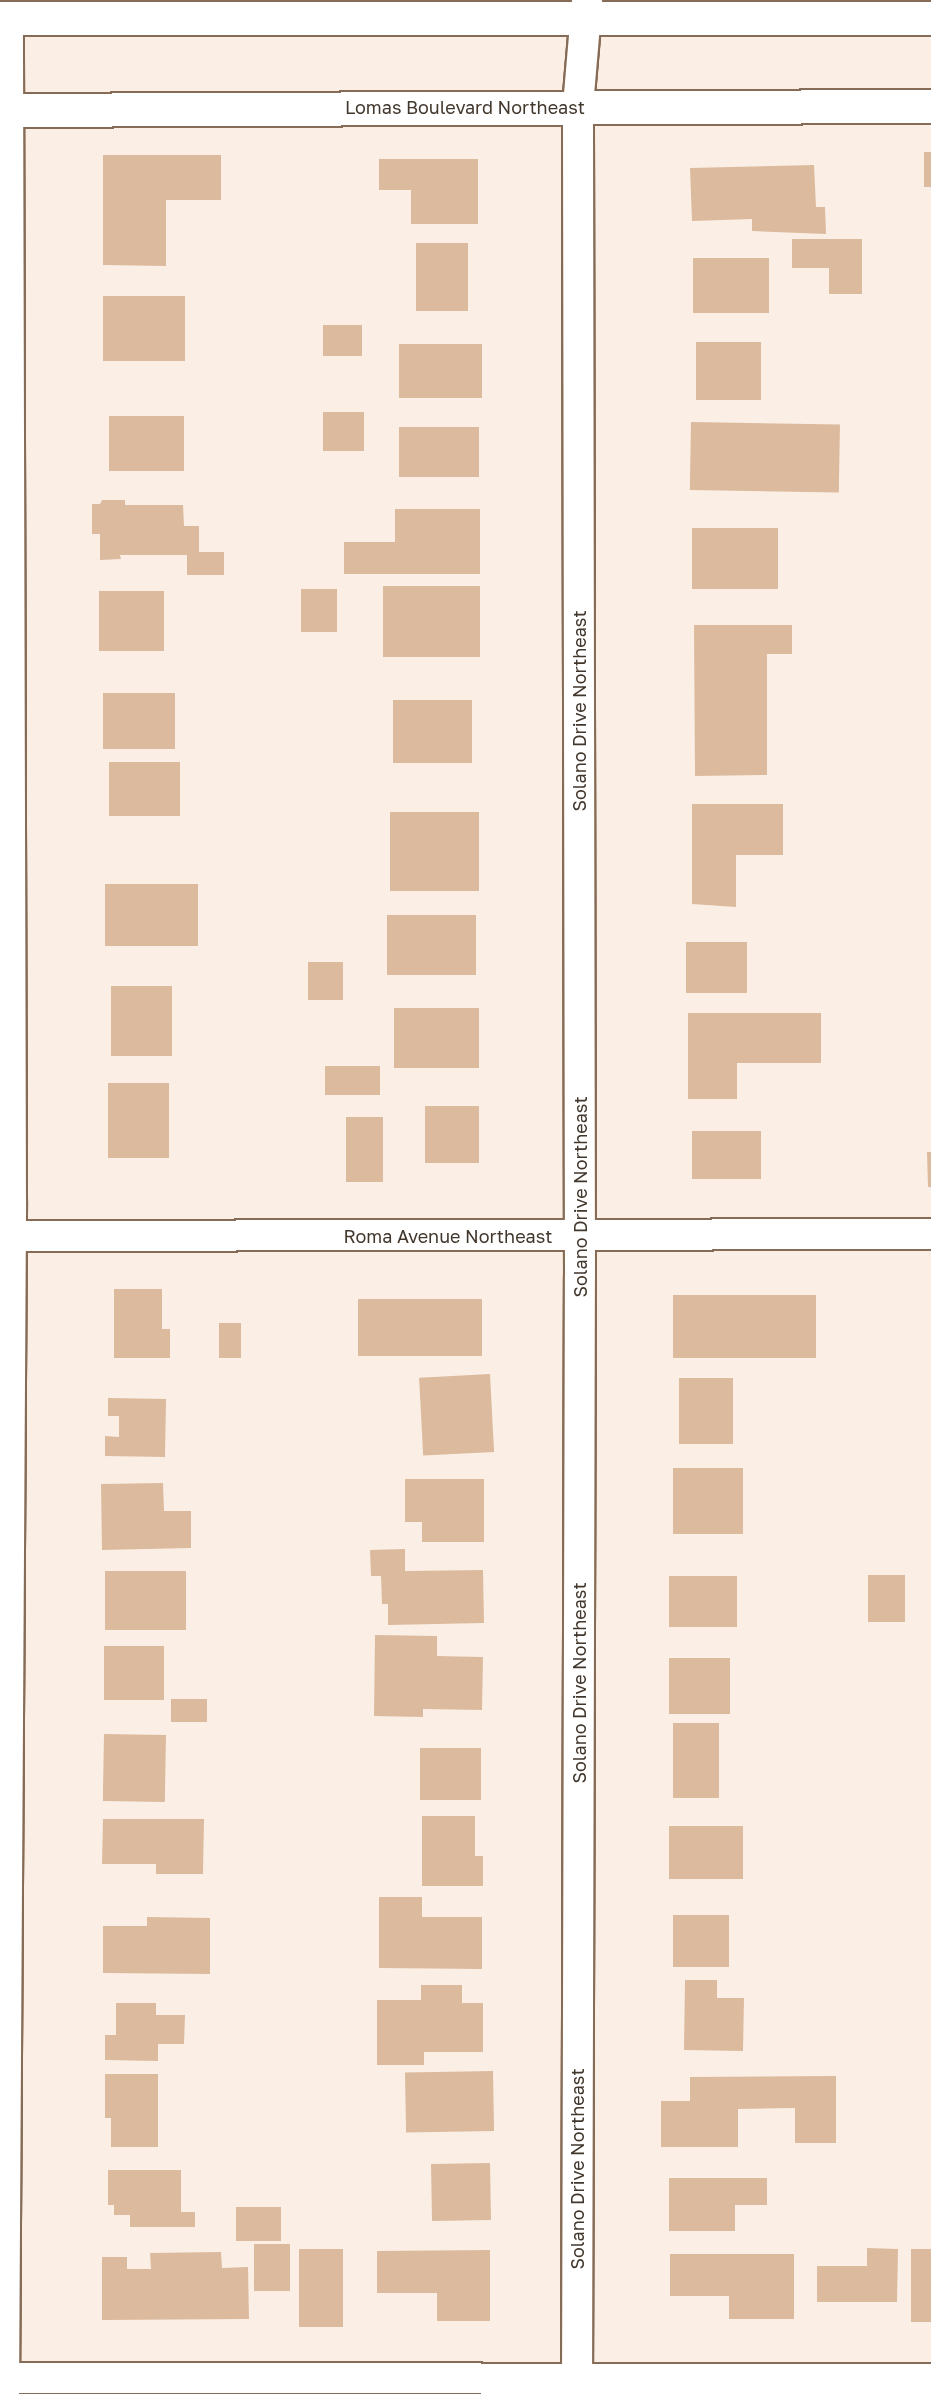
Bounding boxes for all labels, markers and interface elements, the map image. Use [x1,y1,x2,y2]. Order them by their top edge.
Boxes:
street label: Lomas Boulevard Northeast [345,96,585,118]
street label: Solano Drive Northeast [568,610,590,812]
street label: Solano Drive Northeast [569,1096,591,1298]
street label: Roma Avenue Northeast [344,1225,552,1247]
street label: Solano Drive Northeast [568,1582,590,1784]
street label: Solano Drive Northeast [566,2068,588,2270]

